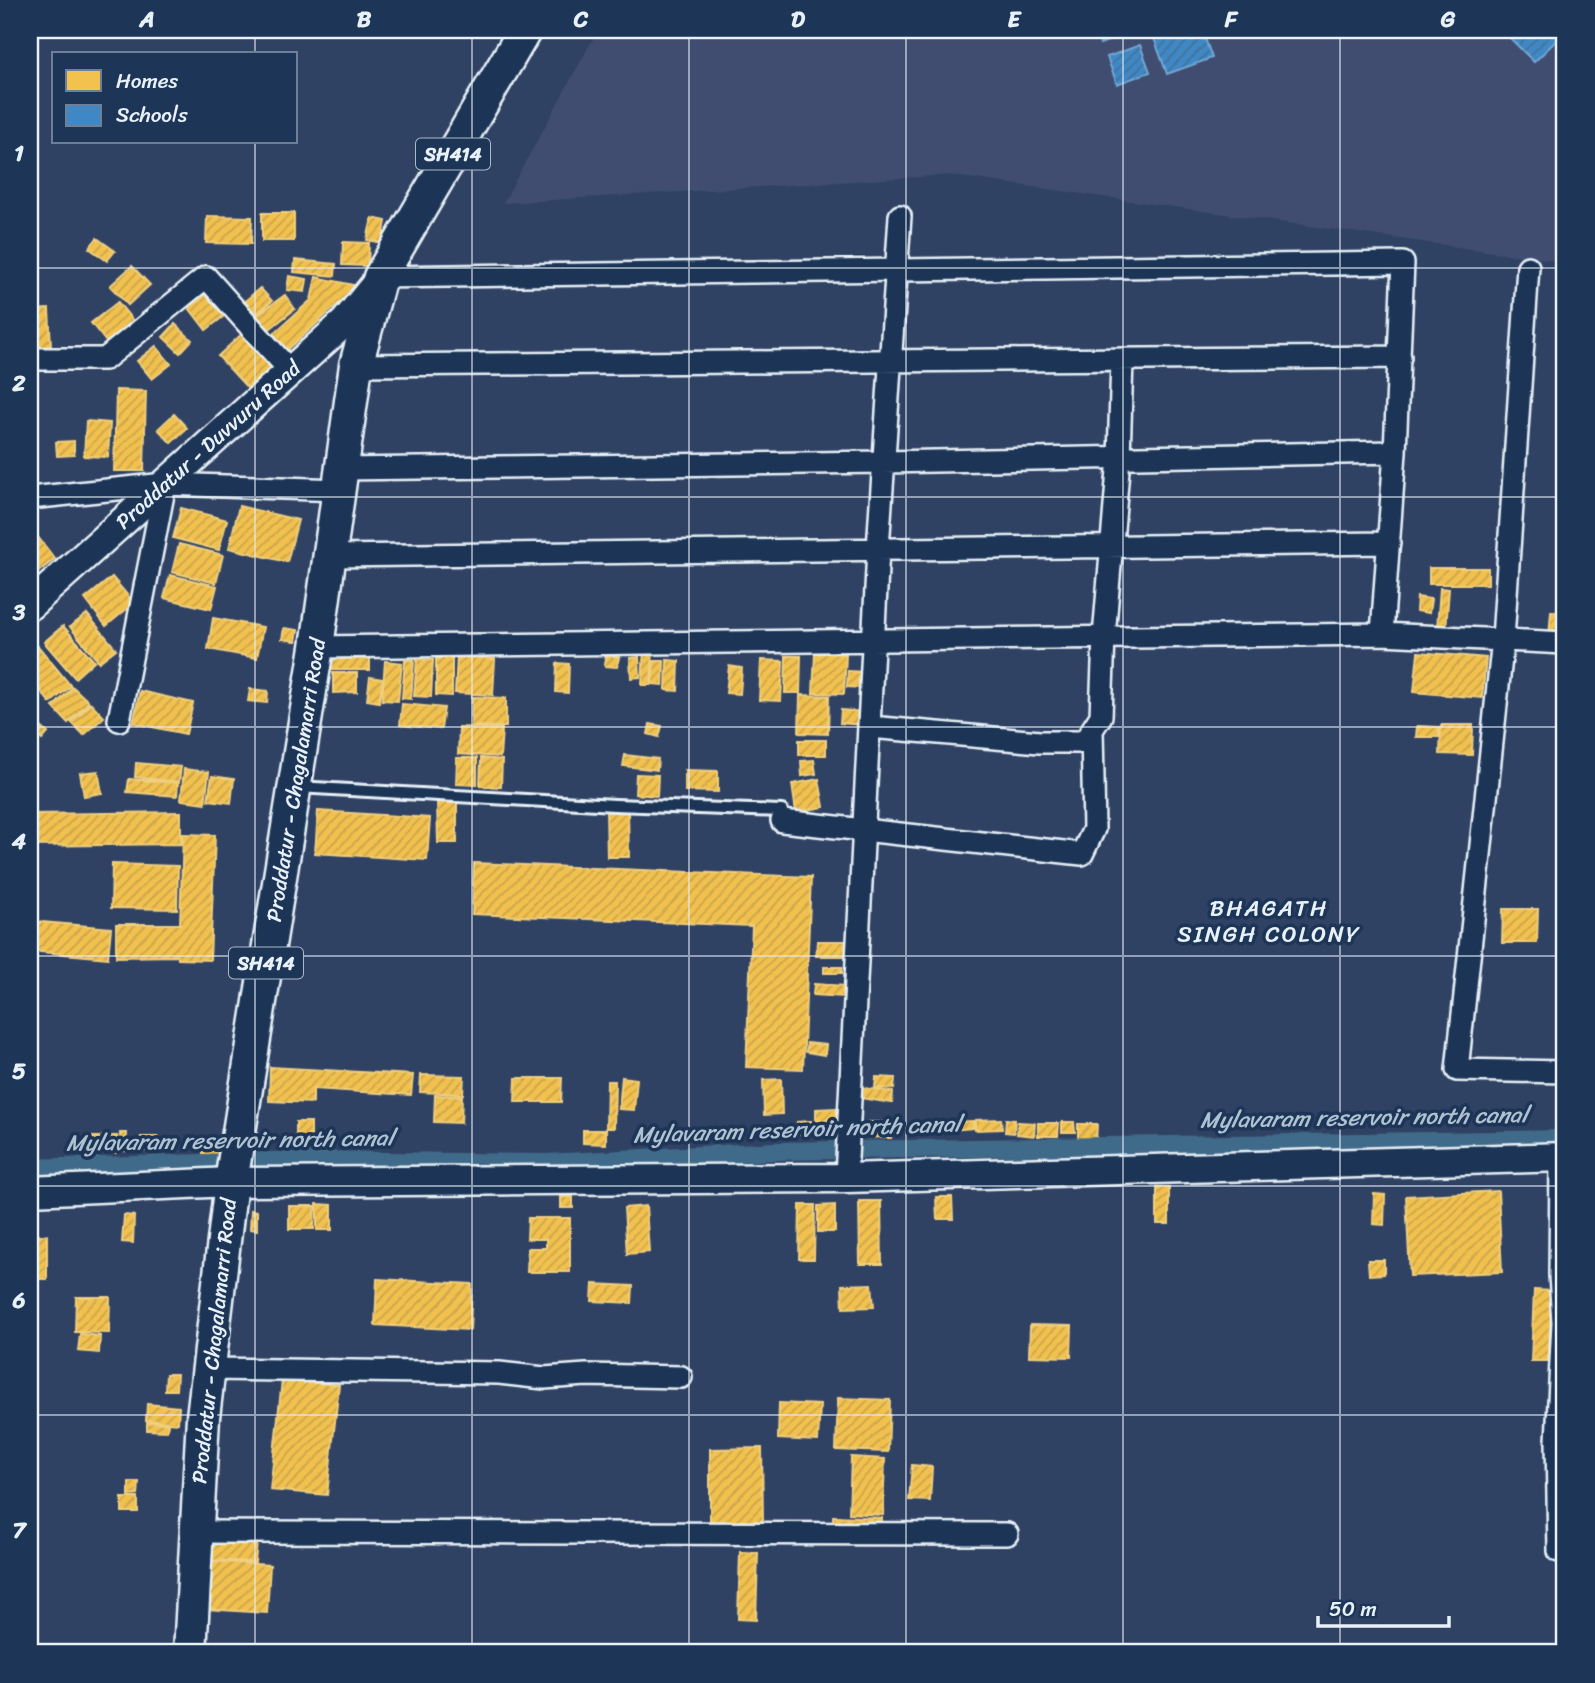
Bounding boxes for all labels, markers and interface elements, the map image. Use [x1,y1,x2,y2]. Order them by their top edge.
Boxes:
text: A [138,0,155,40]
text: B [357,0,372,40]
text: C [573,0,589,40]
text: D [791,0,806,40]
text: E [1008,0,1023,40]
text: F [1224,0,1239,40]
text: G [1440,0,1456,40]
legend [52,52,298,144]
text: Homes [116,62,178,100]
text: Schools [116,96,188,134]
text: 1 [14,133,24,174]
road number: SH414 [416,138,490,170]
street label: Proddatur - Duvvuru Road [106,350,311,539]
text: 2 [11,363,26,404]
text: 3 [12,592,26,633]
street label: Proddatur - Chagalamarri Road [255,634,337,925]
text: 4 [11,821,27,862]
district label: BHAGATH SINGH COLONY [1177,888,1361,955]
road number: SH414 [229,948,303,979]
text: 5 [12,1051,26,1092]
water label: Mylavaram reservoir north canal [1200,1094,1534,1141]
water label: Mylavaram reservoir north canal [633,1103,967,1156]
water label: Mylavaram reservoir north canal [66,1117,400,1164]
street label: Proddatur - Chagalamarri Road [180,1195,248,1486]
text: 6 [11,1280,26,1321]
text: 7 [12,1510,27,1551]
scale bar [1318,1585,1450,1629]
text: 50 m [1329,1590,1377,1628]

